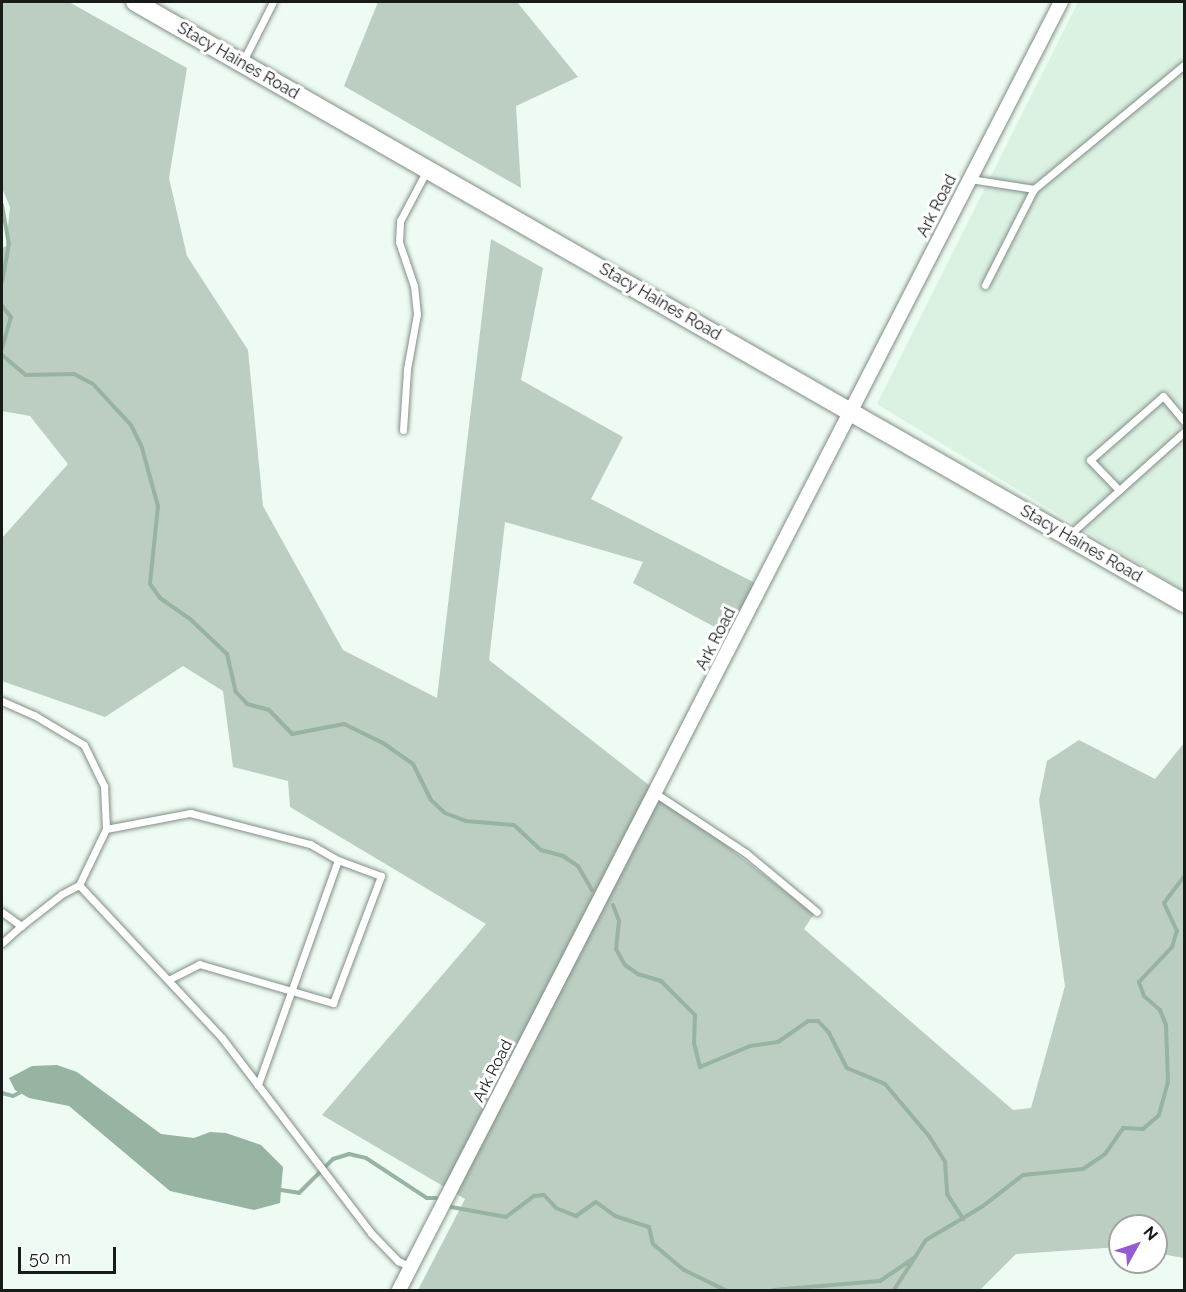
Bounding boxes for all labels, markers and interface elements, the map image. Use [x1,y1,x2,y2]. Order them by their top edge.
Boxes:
street label: Stacy Haines Road [173,18,303,104]
street label: Ark Road [913,172,961,240]
street label: Stacy Haines Road [595,259,725,345]
street label: Stacy Haines Road [1016,501,1146,587]
street label: Ark Road [692,605,740,673]
street label: Ark Road [469,1037,517,1105]
north arrow [1108,1214,1168,1274]
text: N [1139,1223,1162,1244]
scale bar [21,1235,118,1273]
text: 50 m [29,1247,71,1268]

